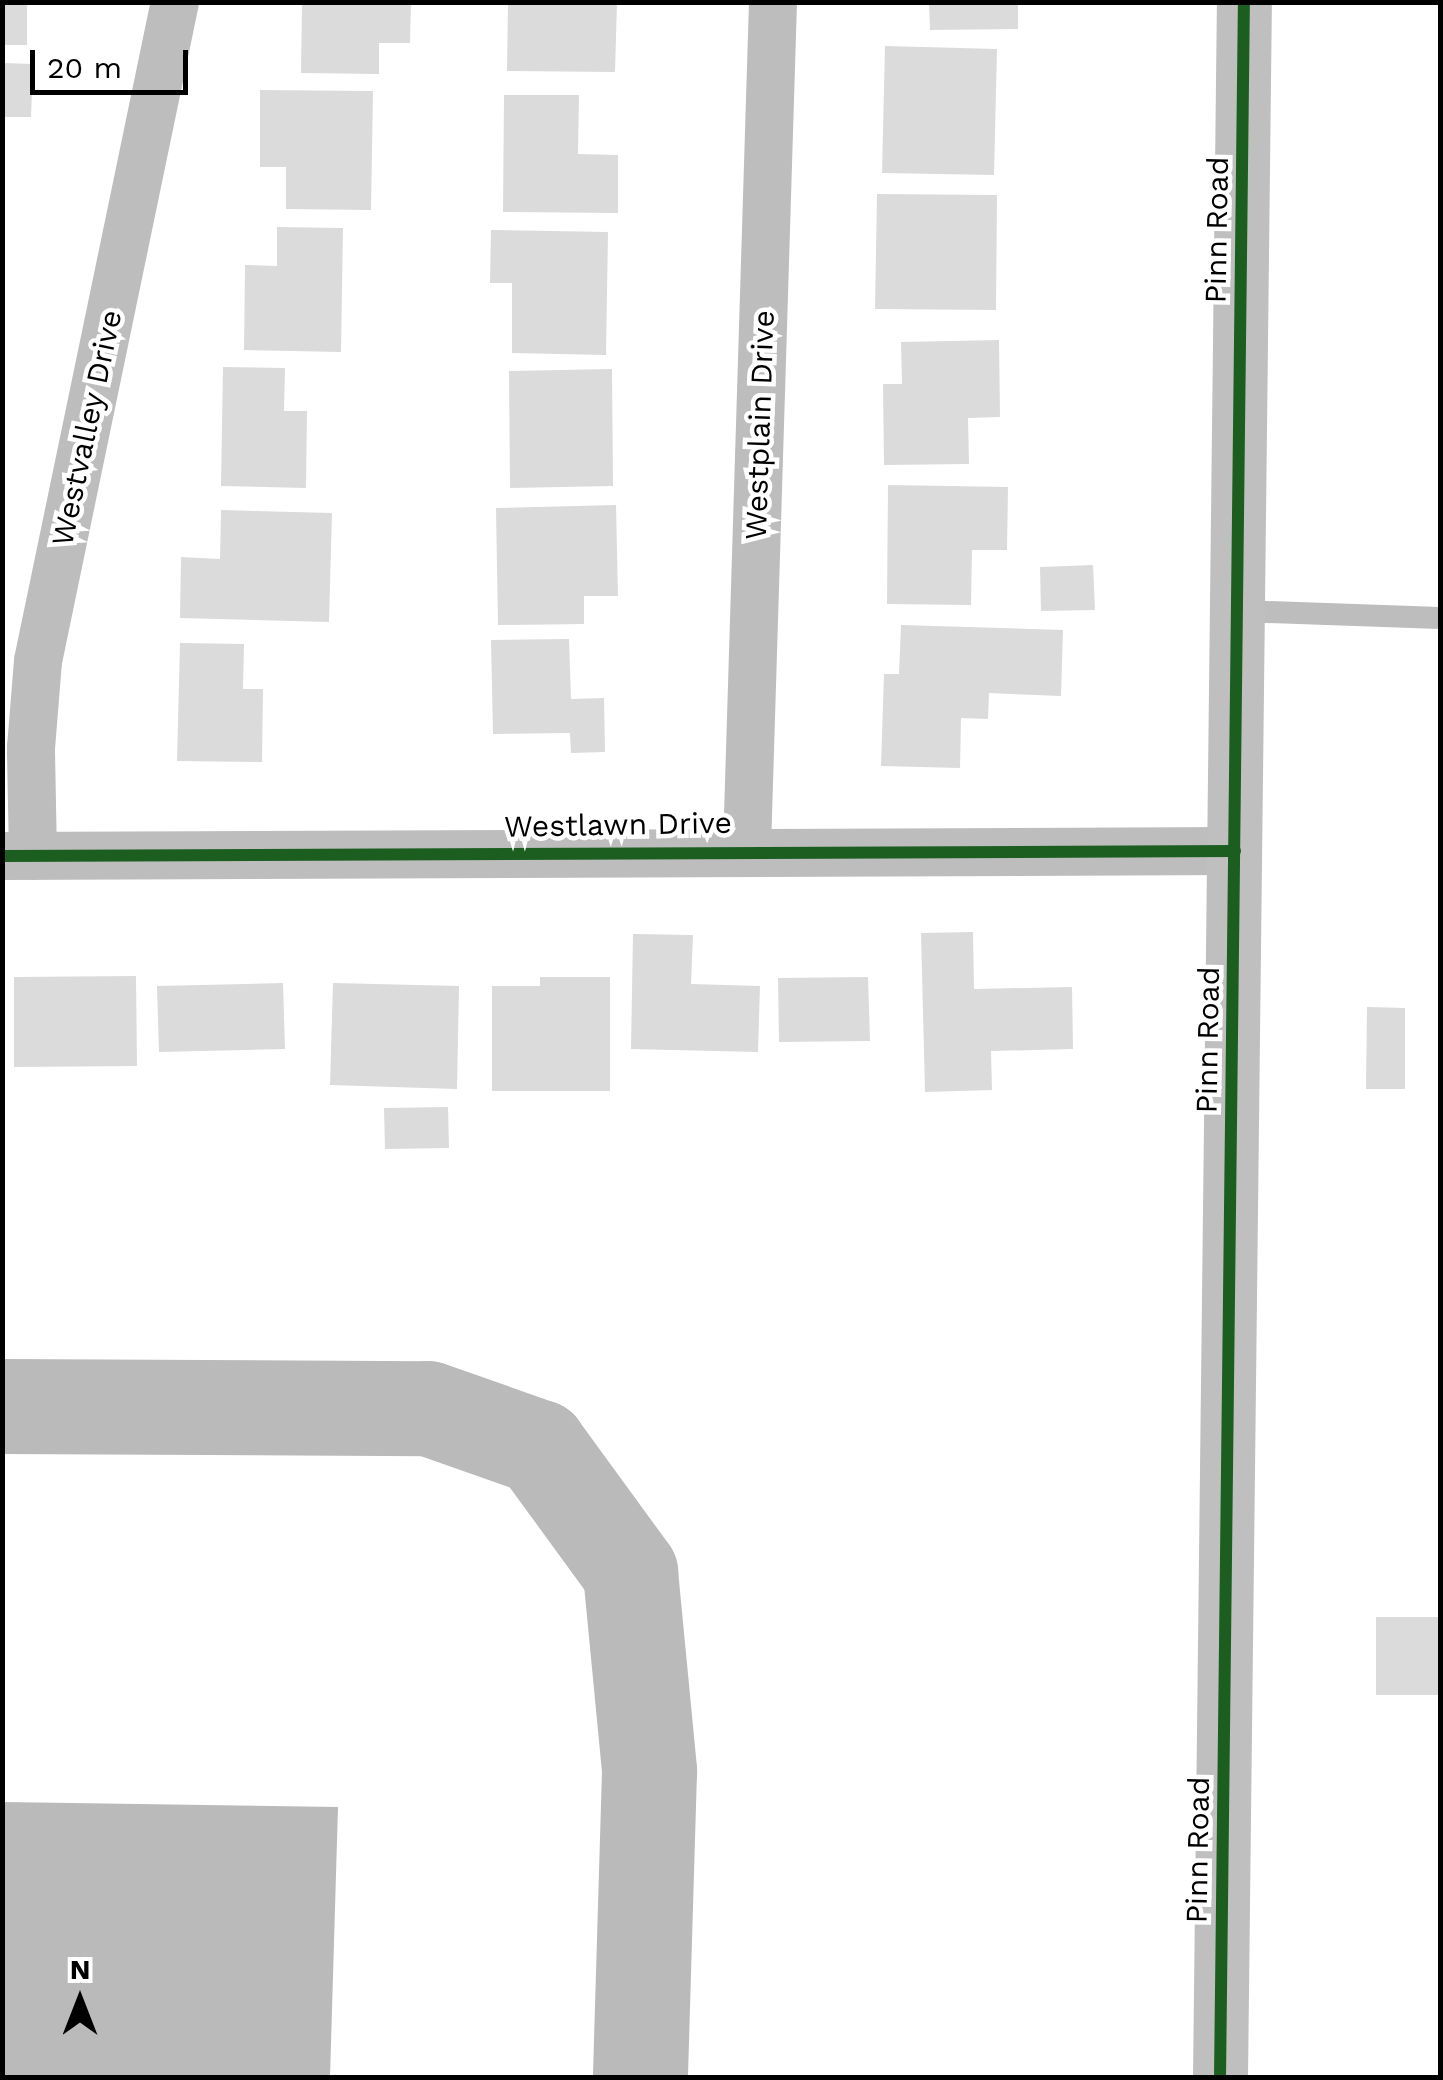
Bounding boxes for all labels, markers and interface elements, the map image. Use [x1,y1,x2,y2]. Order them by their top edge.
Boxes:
scale bar [35,30,192,92]
text: 20 m [47,50,122,85]
street label: Pinn Road [1198,156,1236,304]
street label: Westvalley Drive [44,306,130,550]
street label: Westplain Drive [738,310,782,540]
street label: Westlawn Drive [504,805,732,845]
street label: Pinn Road [1189,966,1227,1114]
street label: Pinn Road [1179,1776,1217,1924]
north arrow [30,1950,130,2050]
text: N [70,1953,90,1986]

